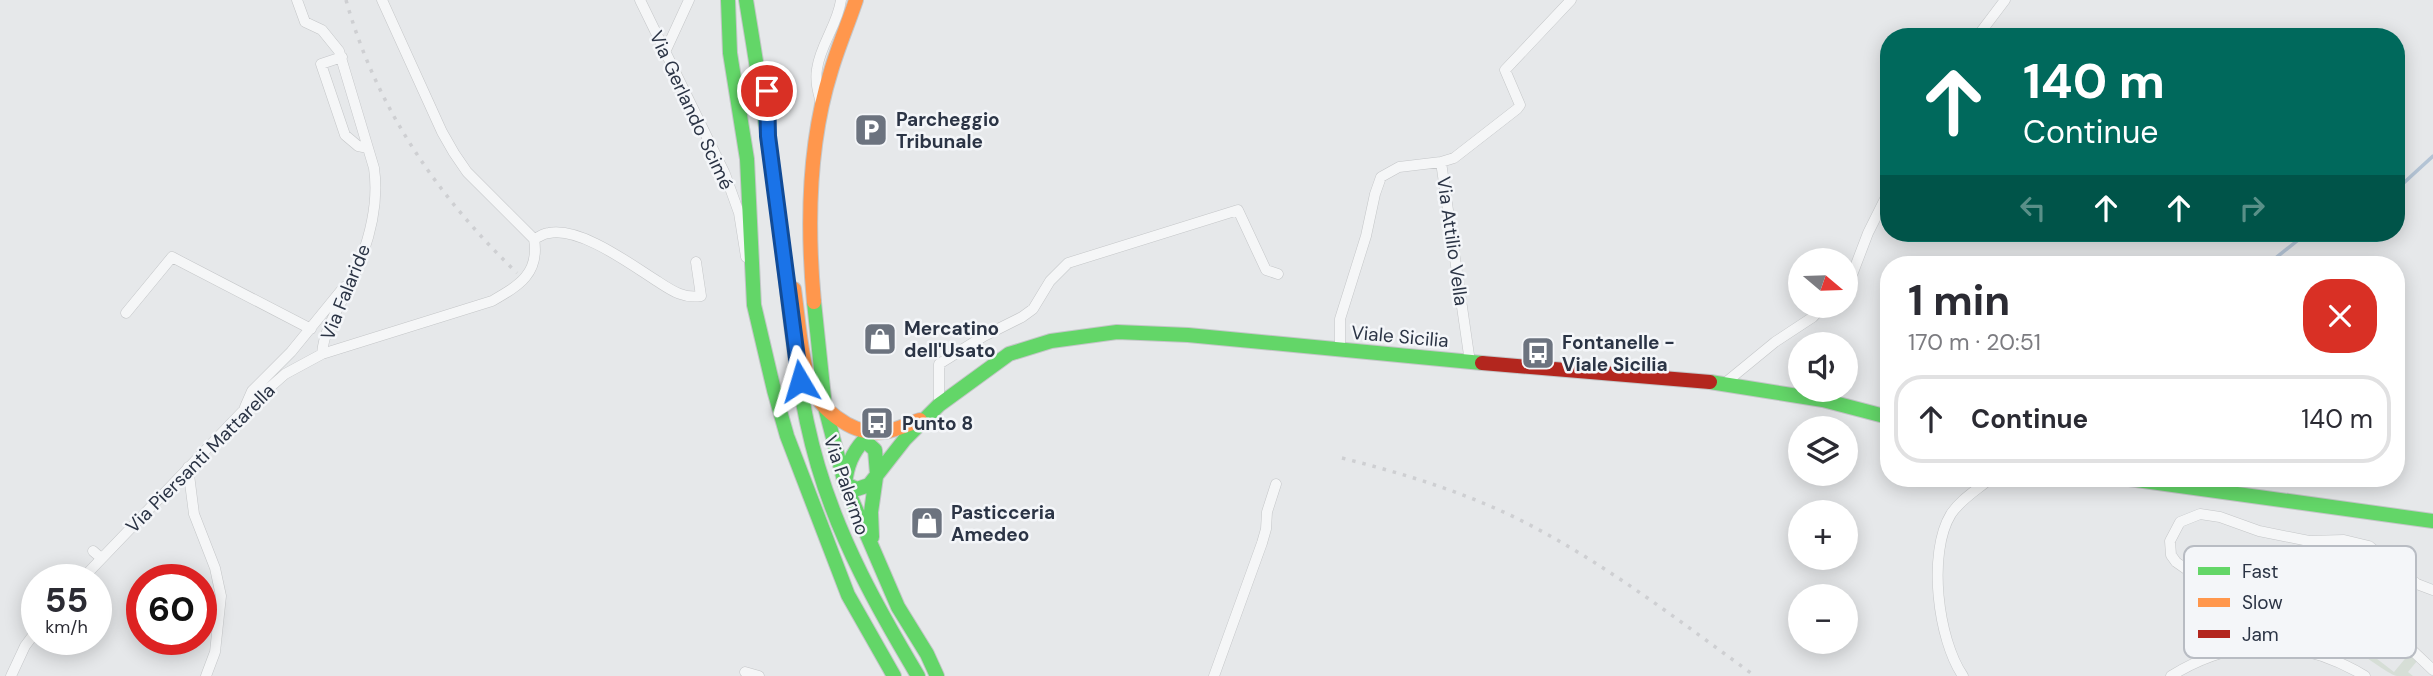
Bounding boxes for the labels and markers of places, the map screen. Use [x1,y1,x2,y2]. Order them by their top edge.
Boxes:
pin [737,61,797,121]
place label: Parcheggio Tribunale [896,107,1000,154]
parking icon: Parcheggio Tribunale [852,111,890,149]
place label: Mercatino dell'Usato [904,316,999,363]
shop icon: Mercatino dell'Usato [861,320,899,358]
place label: Fontanelle - Viale Sicilia [1562,330,1675,377]
bus stop icon: Fontanelle - Viale Sicilia [1519,334,1557,372]
bus stop icon: Punto 8 [858,404,896,442]
place label: Punto 8 [902,411,973,436]
place label: Pasticceria Amedeo [951,500,1055,547]
shop icon: Pasticceria Amedeo [908,504,946,542]

